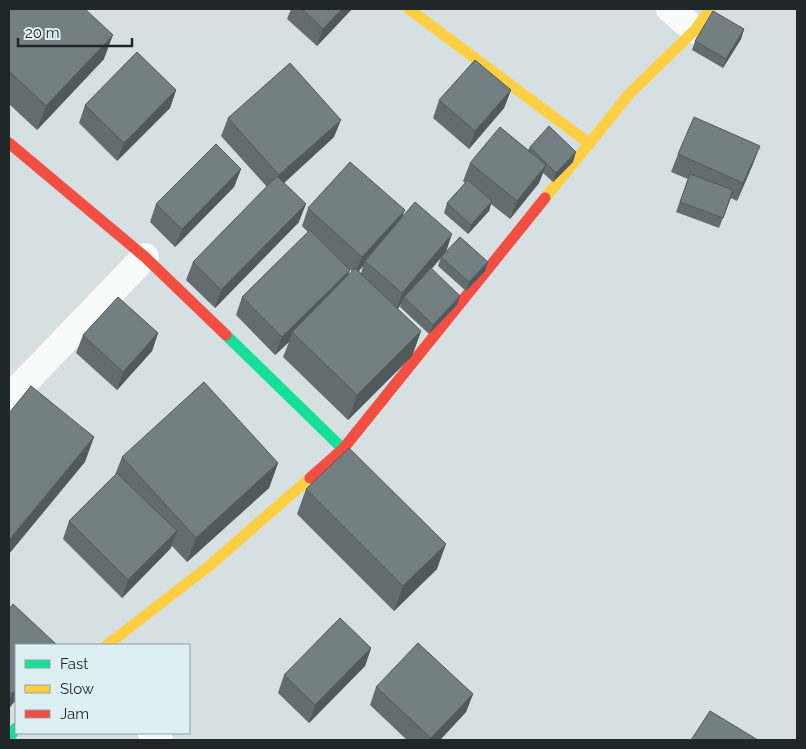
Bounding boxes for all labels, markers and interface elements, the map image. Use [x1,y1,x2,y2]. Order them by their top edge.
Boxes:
scale bar [18,15,131,47]
text: 20 m [25,24,60,42]
legend [15,644,190,734]
text: Fast [60,655,88,673]
text: Slow [60,680,94,698]
text: Jam [60,705,89,723]

